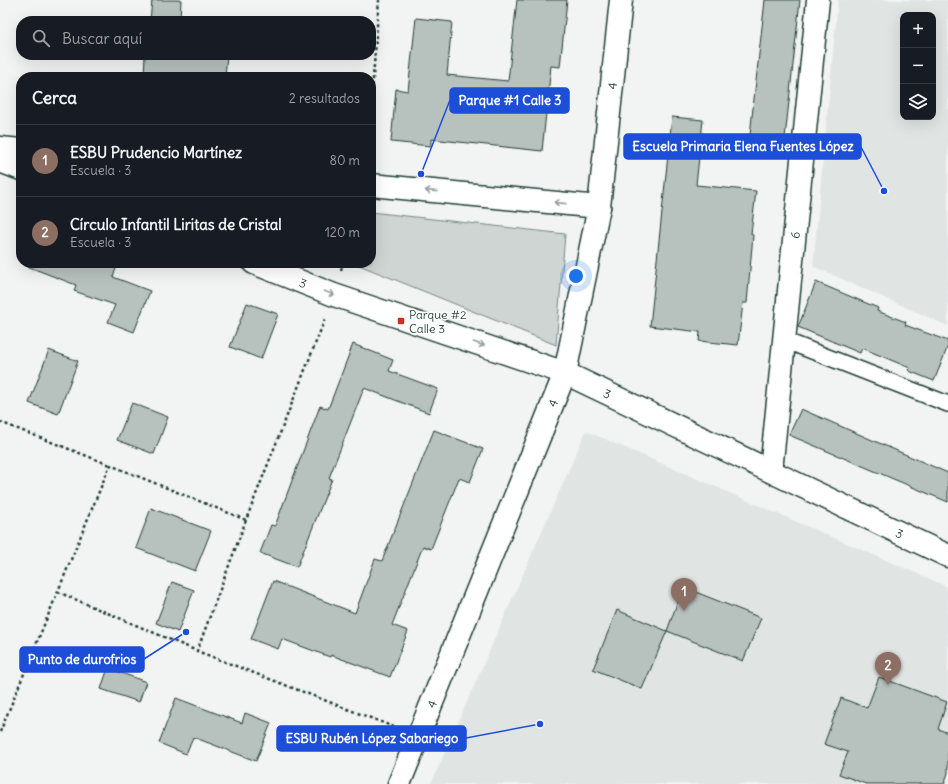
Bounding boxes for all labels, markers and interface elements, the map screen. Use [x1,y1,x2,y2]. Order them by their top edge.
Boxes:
map controls [900,12,936,120]
button: + [900,12,936,48]
search box [16,16,376,60]
icon: search [30,27,52,49]
text: Buscar aquí [62,29,142,48]
button: − [900,48,936,84]
street label: 4 [604,81,620,90]
button: layers [900,84,936,120]
text: Cerca [32,87,77,109]
callout: Parque #1 Calle 3 [450,88,569,113]
text: 2 resultados [289,90,360,107]
text: Parque #1 Calle 3 [459,92,561,109]
callout: Escuela Primaria Elena Fuentes López [624,134,861,159]
text: Escuela Primaria Elena Fuentes López [632,138,854,155]
text: ESBU Prudencio Martínez [70,143,242,162]
text: 1 [42,152,48,169]
text: 80 m [329,152,360,169]
text: Escuela · 3 [70,162,132,179]
one-way arrow [425,187,438,194]
one-way arrow [554,200,567,207]
text: Círculo Infantil Liritas de Cristal [70,215,282,234]
text: 2 [41,224,49,241]
text: 120 m [325,224,360,241]
street label: 6 [787,231,802,239]
text: Escuela · 3 [70,234,132,251]
your location [566,266,586,286]
street label: 3 [297,274,309,291]
one-way arrow [323,290,335,298]
place label: Parque #2 Calle 3 [409,307,467,336]
marker: Parque #2 Calle 3 [396,316,406,326]
one-way arrow [472,341,485,348]
street label: 3 [601,385,614,402]
street label: 4 [545,397,561,409]
street label: 3 [893,525,906,541]
pin: 1 [671,578,697,611]
callout: Punto de durofrios [20,647,144,672]
text: Punto de durofrios [28,651,136,668]
pin: 2 [875,652,901,685]
street label: 4 [424,698,440,710]
callout: ESBU Rubén López Sabariego [277,726,466,751]
text: ESBU Rubén López Sabariego [286,730,458,747]

